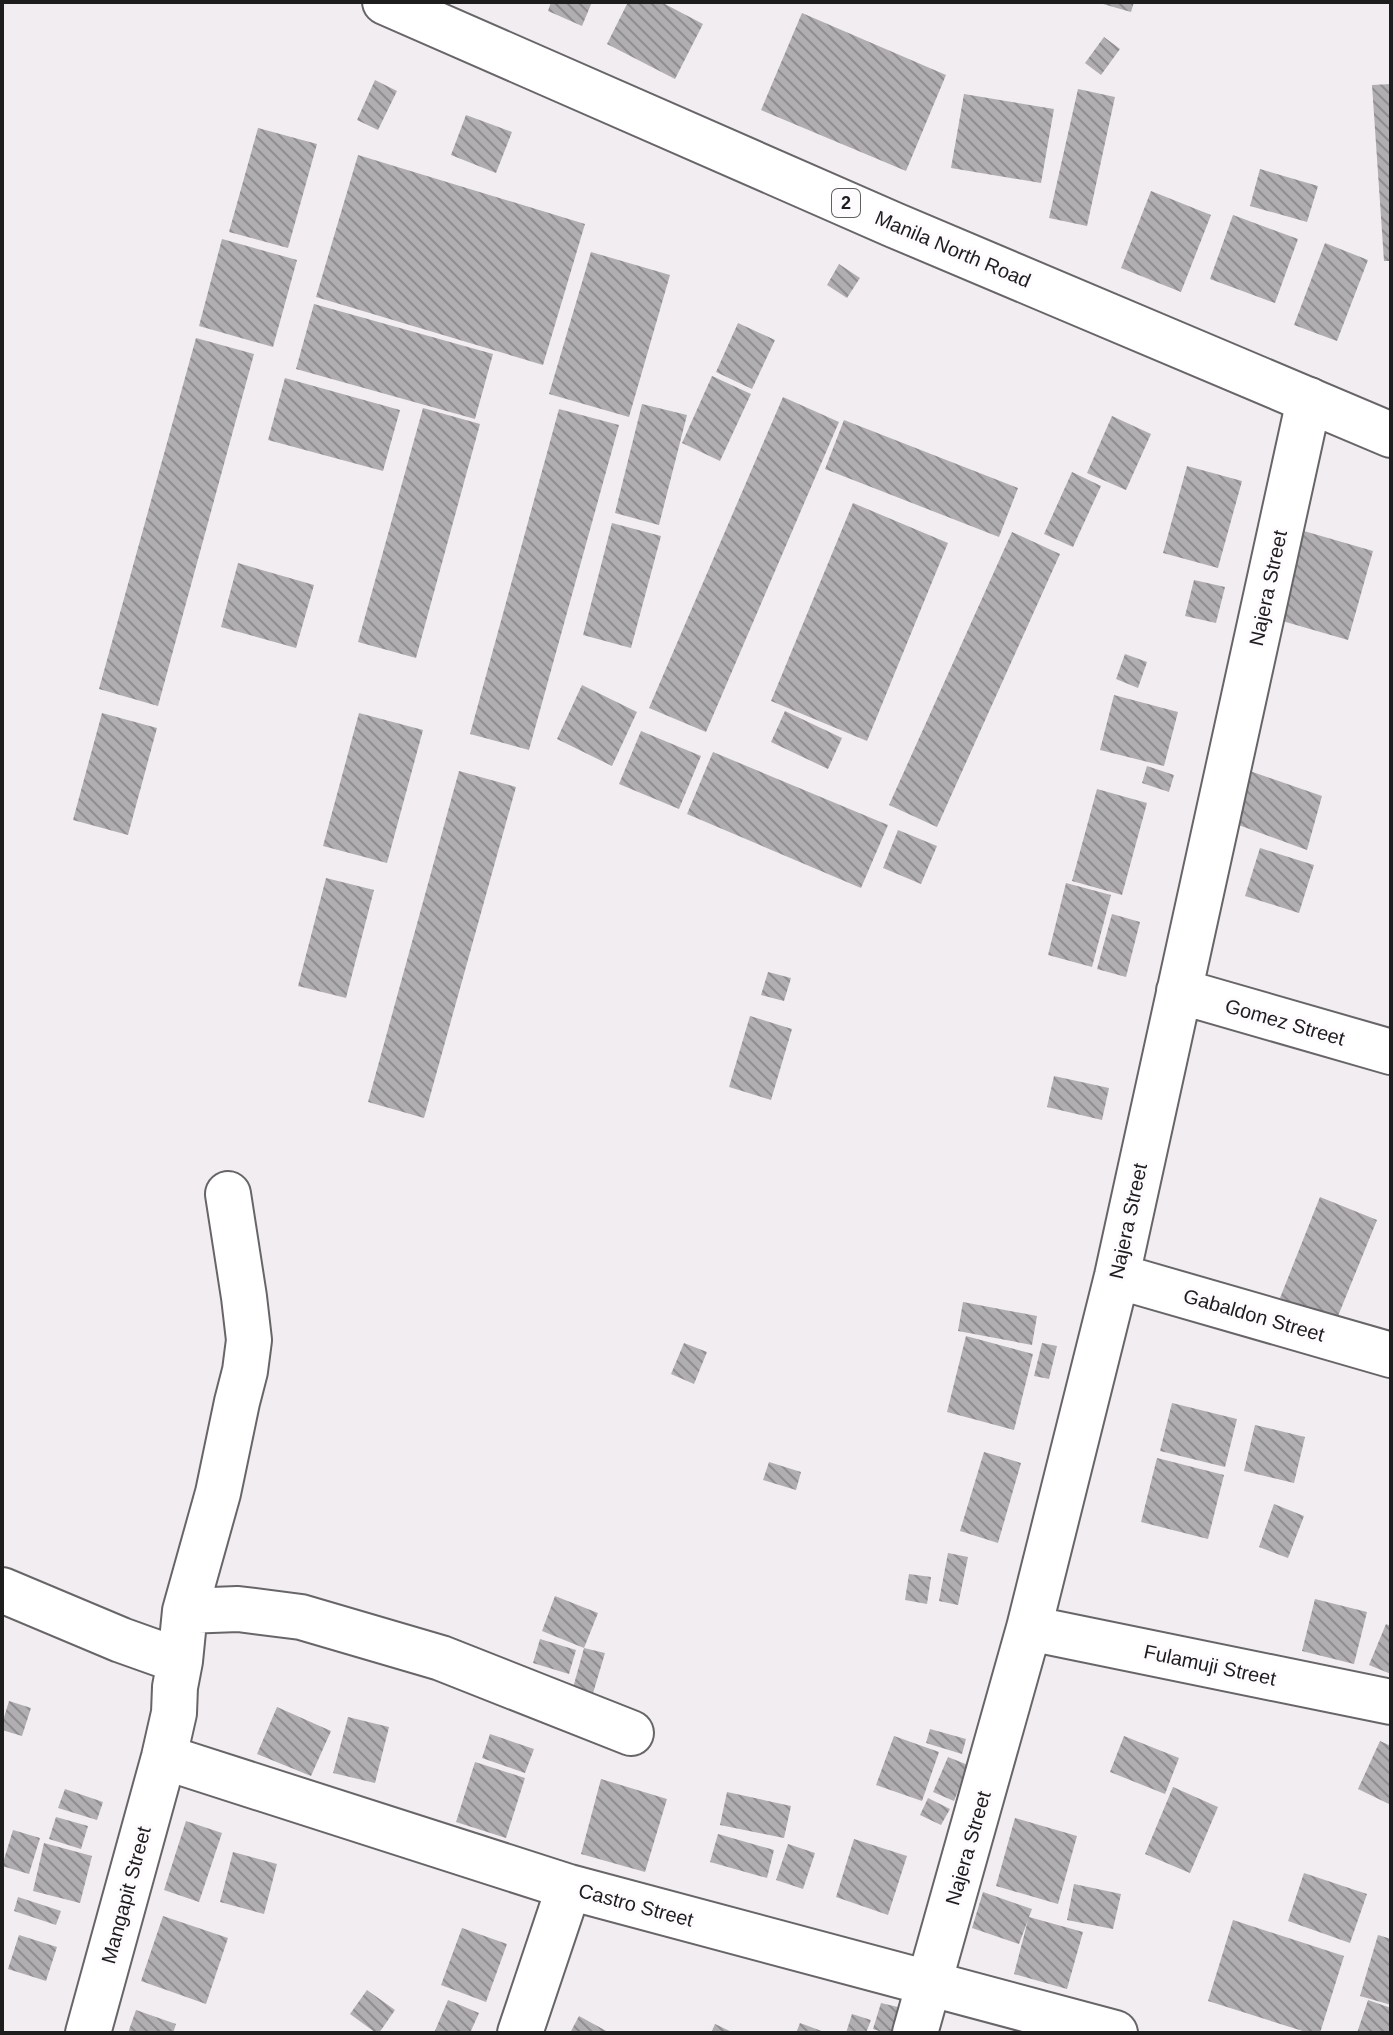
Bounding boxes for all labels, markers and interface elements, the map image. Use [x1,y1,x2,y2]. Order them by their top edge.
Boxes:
road number: 2 [832,189,860,217]
street label: Manila North Road [872,206,1034,292]
street label: Najera Street [1245,528,1291,648]
street label: Gomez Street [1223,994,1348,1050]
street label: Najera Street [1105,1161,1151,1281]
street label: Gabaldon Street [1181,1284,1327,1346]
street label: Fulamuji Street [1142,1640,1278,1690]
street label: Najera Street [941,1788,995,1908]
street label: Mangapit Street [97,1824,155,1966]
street label: Castro Street [576,1879,696,1931]

